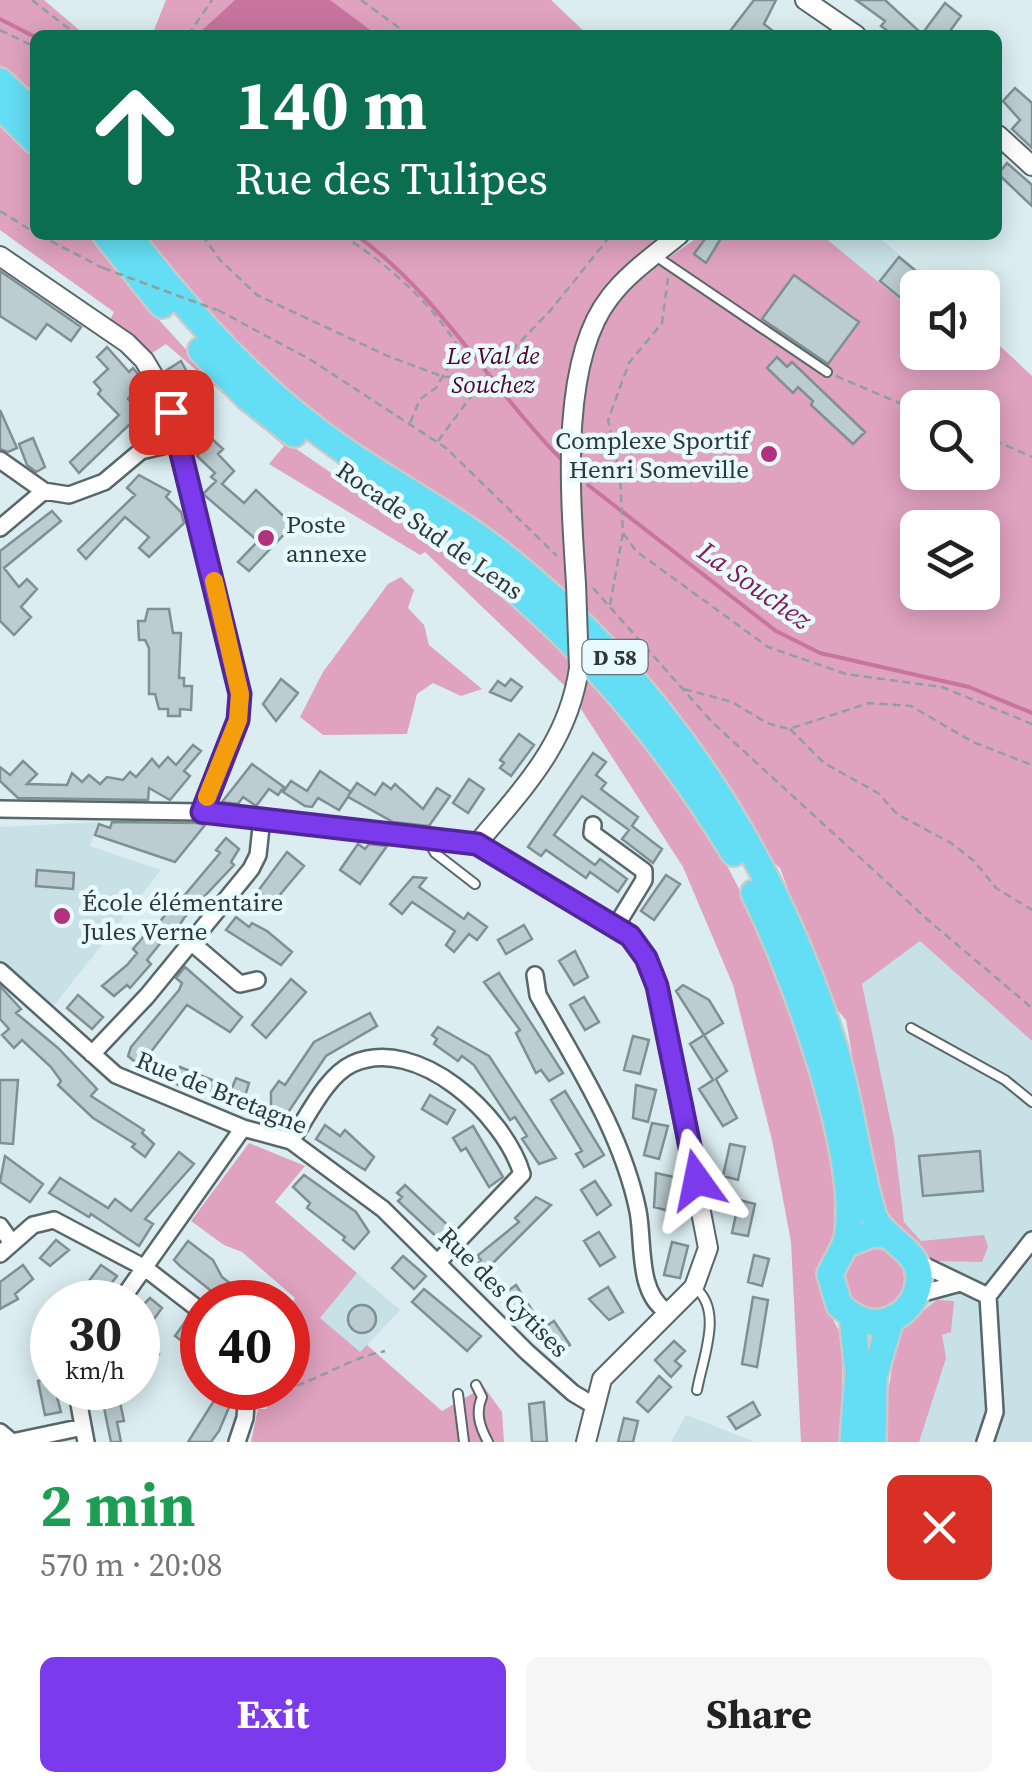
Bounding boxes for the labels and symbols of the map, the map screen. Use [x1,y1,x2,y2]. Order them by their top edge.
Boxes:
park label: Le Val de Souchez [445,338,540,401]
pin [129,370,214,455]
place label: Complexe Sportif Henri Someville [555,423,751,486]
marker: Complexe Sportif Henri Someville [758,443,780,465]
street label: Rocade Sud de Lens [330,453,530,607]
place label: Poste annexe [286,507,367,570]
marker: Poste annexe [255,527,277,549]
water label: La Souchez [690,531,820,639]
road number: D 58 [582,640,648,674]
place label: École élémentaire Jules Verne [81,885,283,948]
marker: École élémentaire Jules Verne [51,905,73,927]
street label: Rue de Bretagne [131,1042,313,1142]
position arrow [645,1128,749,1232]
street label: Rue des Cytises [431,1219,577,1365]
speed limit sign: 40 [180,1280,310,1410]

